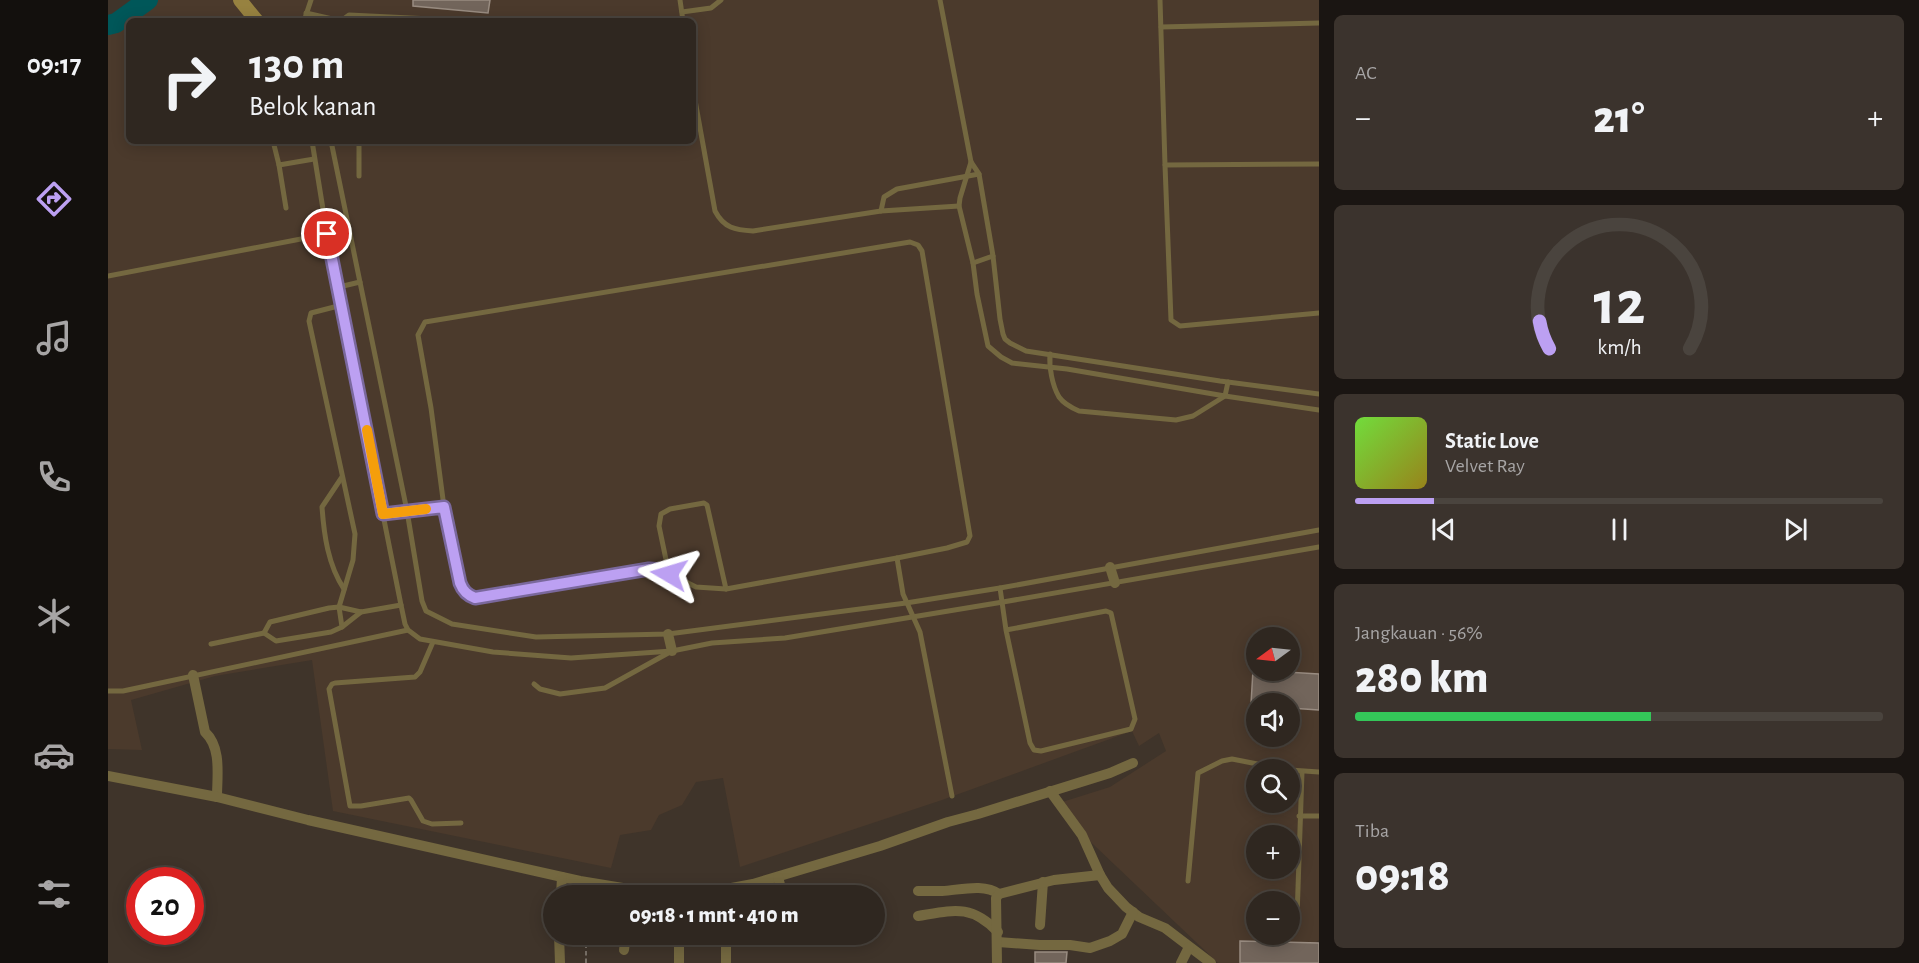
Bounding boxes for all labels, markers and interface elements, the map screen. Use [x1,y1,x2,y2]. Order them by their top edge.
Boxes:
icon: right [150,42,228,120]
text: 130 m [249,44,344,86]
text: 09:17 [27,51,81,78]
text: AC [1355,63,1377,83]
text: Belok kanan [249,93,376,120]
text: 21° [1593,96,1645,141]
text: − [1355,102,1371,135]
text: + [1867,102,1883,135]
icon: directions [33,178,75,220]
pin [301,208,352,259]
icon: arrive [310,217,343,250]
text: 12 [1593,273,1645,335]
icon: music [33,317,75,359]
text: km/h [1597,337,1641,358]
text: Static Love [1445,430,1539,452]
icon: phone [33,456,75,498]
text: Velvet Ray [1445,456,1525,476]
icon: previous [1427,513,1460,546]
icon: pause [1603,513,1636,546]
icon: next [1779,513,1812,546]
position arrow [637,542,701,606]
icon: climate [33,595,75,637]
text: Jangkauan · 56% [1355,623,1483,643]
north arrow [1246,627,1300,681]
map controls [1246,627,1300,945]
text: 280 km [1355,656,1489,701]
button: sound [1246,693,1300,747]
icon: car [33,734,75,776]
button: search [1246,759,1300,813]
text: Tiba [1355,821,1389,841]
button: + [1246,825,1300,879]
text: 09:18 [1355,854,1450,899]
speed limit sign: 20 [126,867,204,945]
icon: filters [33,873,75,915]
button: − [1246,891,1300,945]
text: 09:18 · 1 mnt · 410 m [629,904,799,926]

